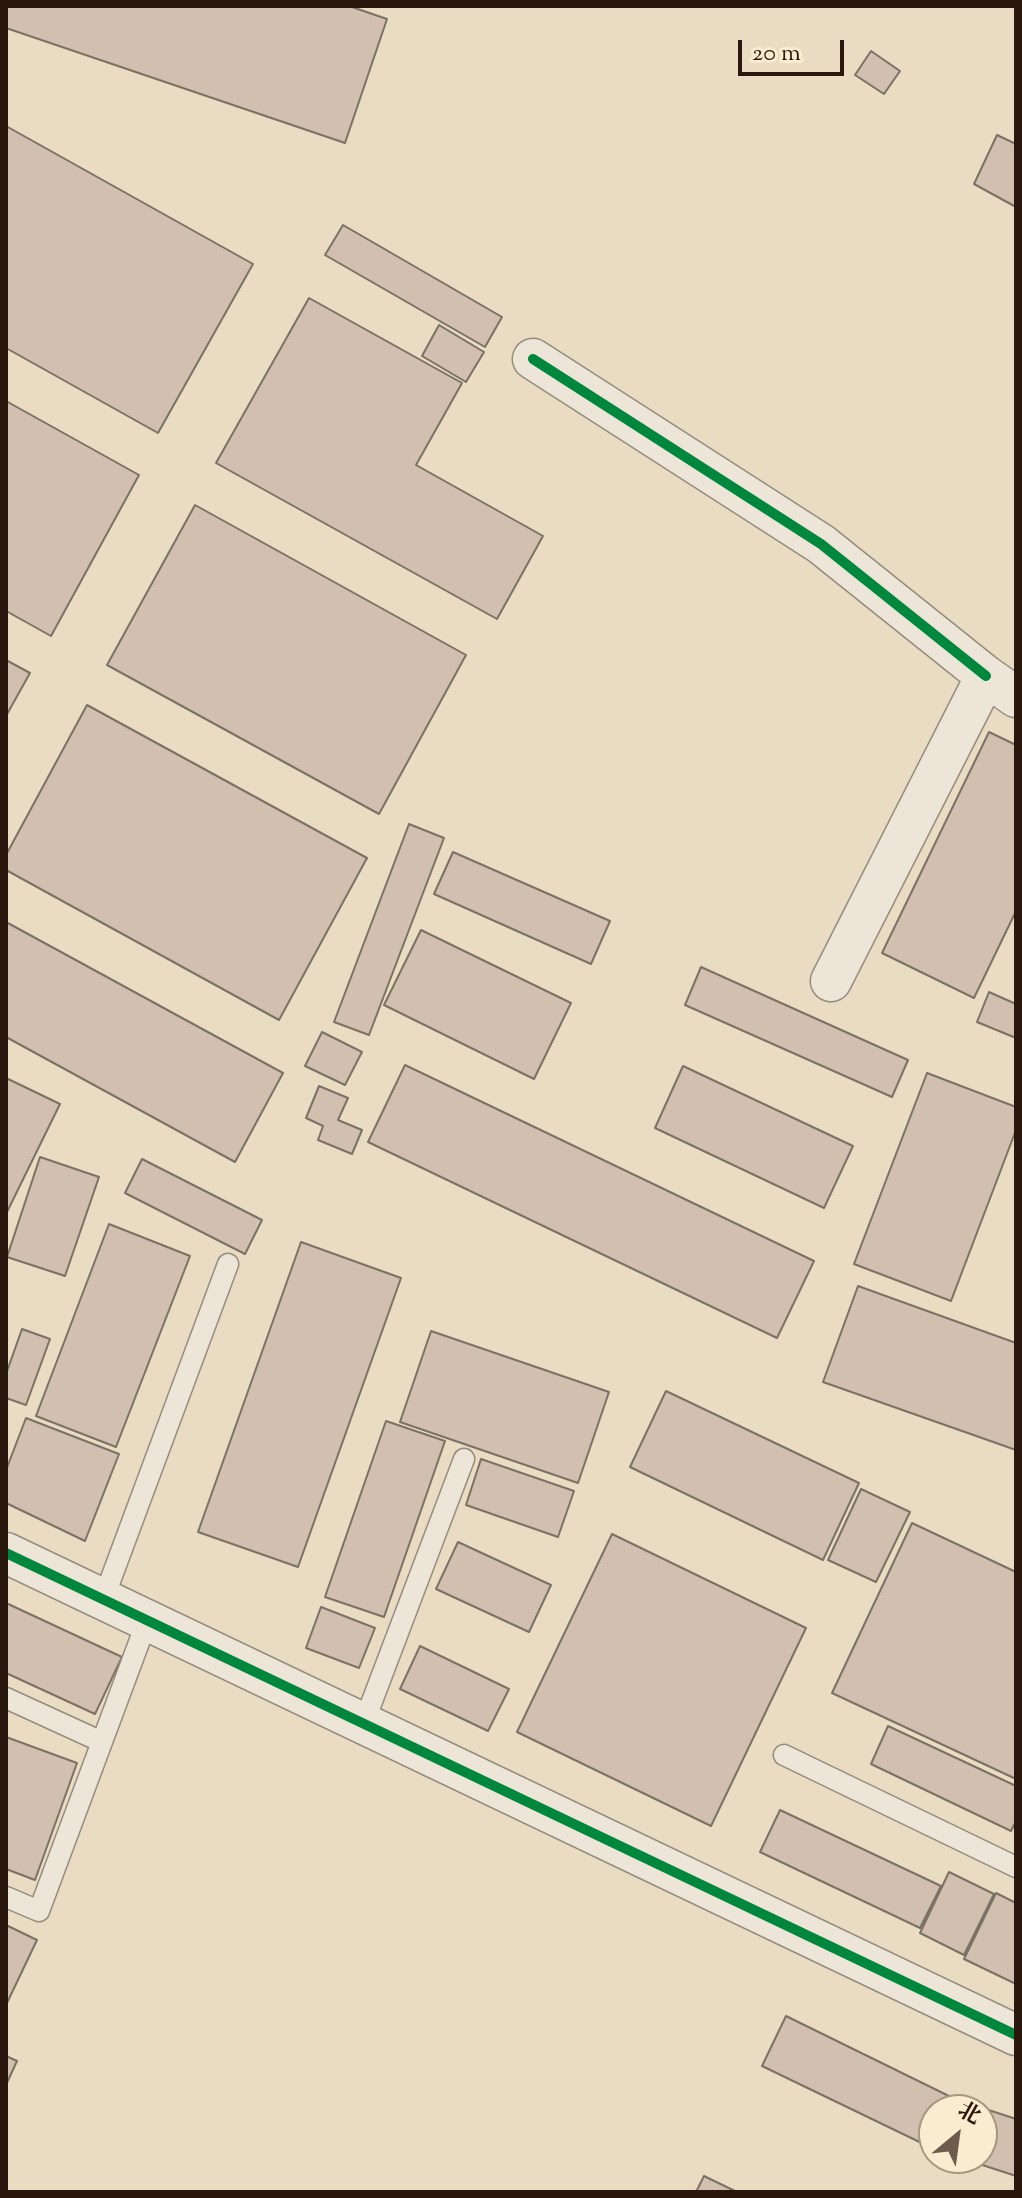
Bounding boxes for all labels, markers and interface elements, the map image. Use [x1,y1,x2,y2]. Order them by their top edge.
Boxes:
scale bar [742,24,848,74]
text: 20 m [752,37,801,71]
north arrow [918,2094,998,2174]
text: 北 [951,2095,986,2134]

